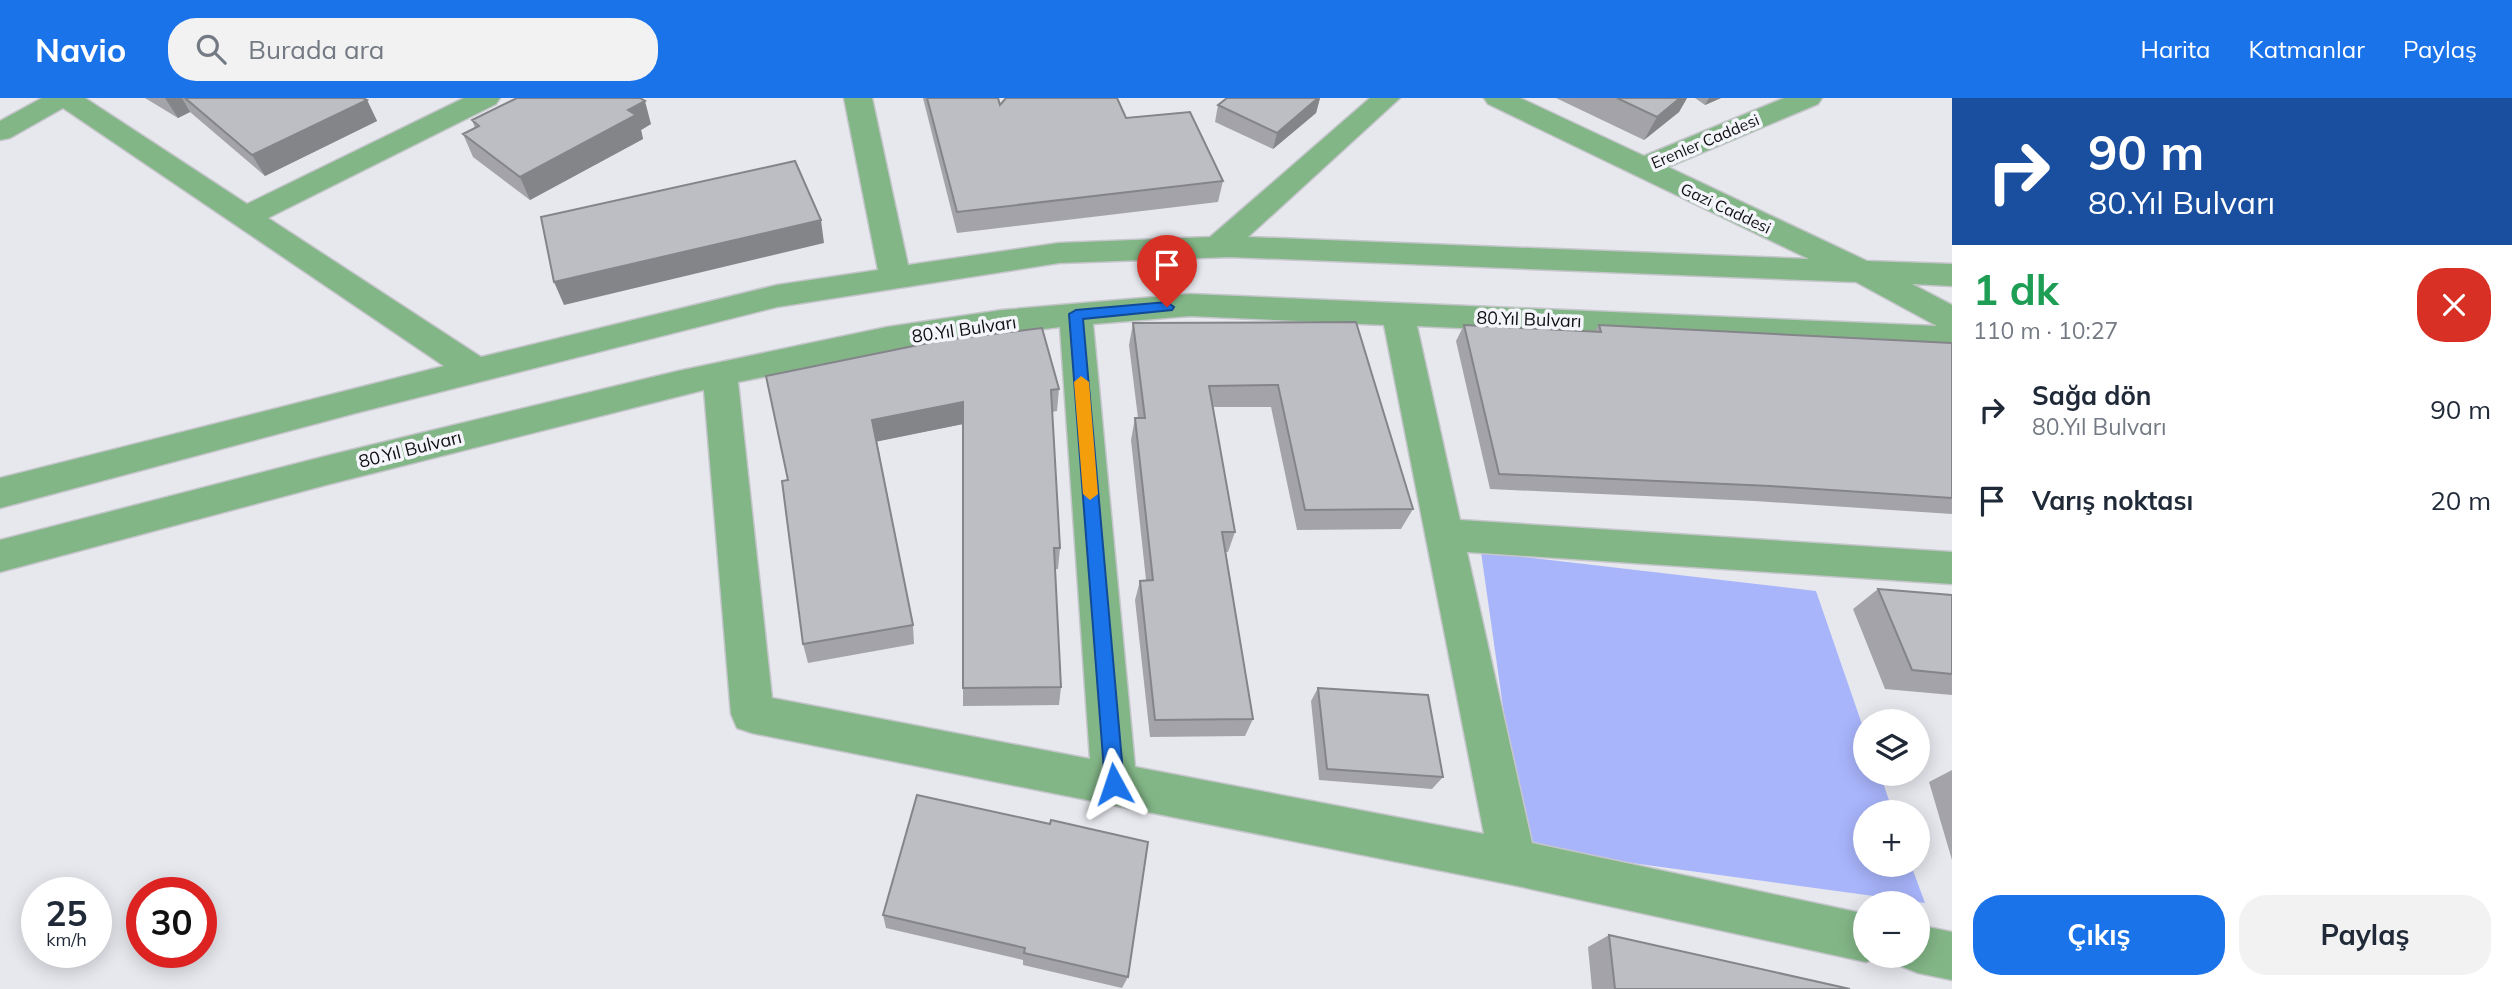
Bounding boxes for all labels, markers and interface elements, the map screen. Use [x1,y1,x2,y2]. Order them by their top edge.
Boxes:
search box [168,18,658,81]
text: Navio [35,29,126,70]
icon: search [192,30,230,68]
text: Burada ara [248,33,384,66]
text: Harita [2141,34,2211,64]
text: Katmanlar [2249,34,2365,64]
text: Paylaş [2403,34,2477,64]
street label: Erenler Caddesi [1648,109,1762,173]
text: 90 m [2088,121,2204,182]
icon: right [1973,126,2064,217]
street label: Gazi Caddesi [1678,178,1774,238]
text: 80.Yıl Bulvarı [2088,182,2275,222]
pin [1137,235,1197,307]
icon: arrive [1148,246,1186,284]
text: 1 dk [1973,263,2059,316]
button: close [2417,268,2491,342]
street label: 80.Yıl Bulvarı [1476,306,1582,332]
street label: 80.Yıl Bulvarı [910,310,1018,348]
text: 110 m · 10:27 [1973,316,2118,345]
text: Sağa dön [2032,379,2152,412]
icon: right [1973,391,2011,429]
text: 90 m [2430,393,2491,426]
text: 80.Yıl Bulvarı [2032,412,2167,441]
street label: 80.Yıl Bulvarı [356,425,464,473]
icon: arrive [1973,482,2011,520]
text: Varış noktası [2032,484,2193,517]
text: 20 m [2430,484,2491,517]
map controls [1853,709,1930,968]
button: layers [1853,709,1930,786]
position arrow [1077,747,1151,821]
button: + [1853,800,1930,877]
speed limit sign: 30 [126,877,217,968]
text: 25 [45,891,88,935]
button: − [1853,891,1930,968]
button: Çıkış [1973,895,2225,975]
button: Paylaş [2239,895,2491,975]
text: km/h [46,928,87,951]

